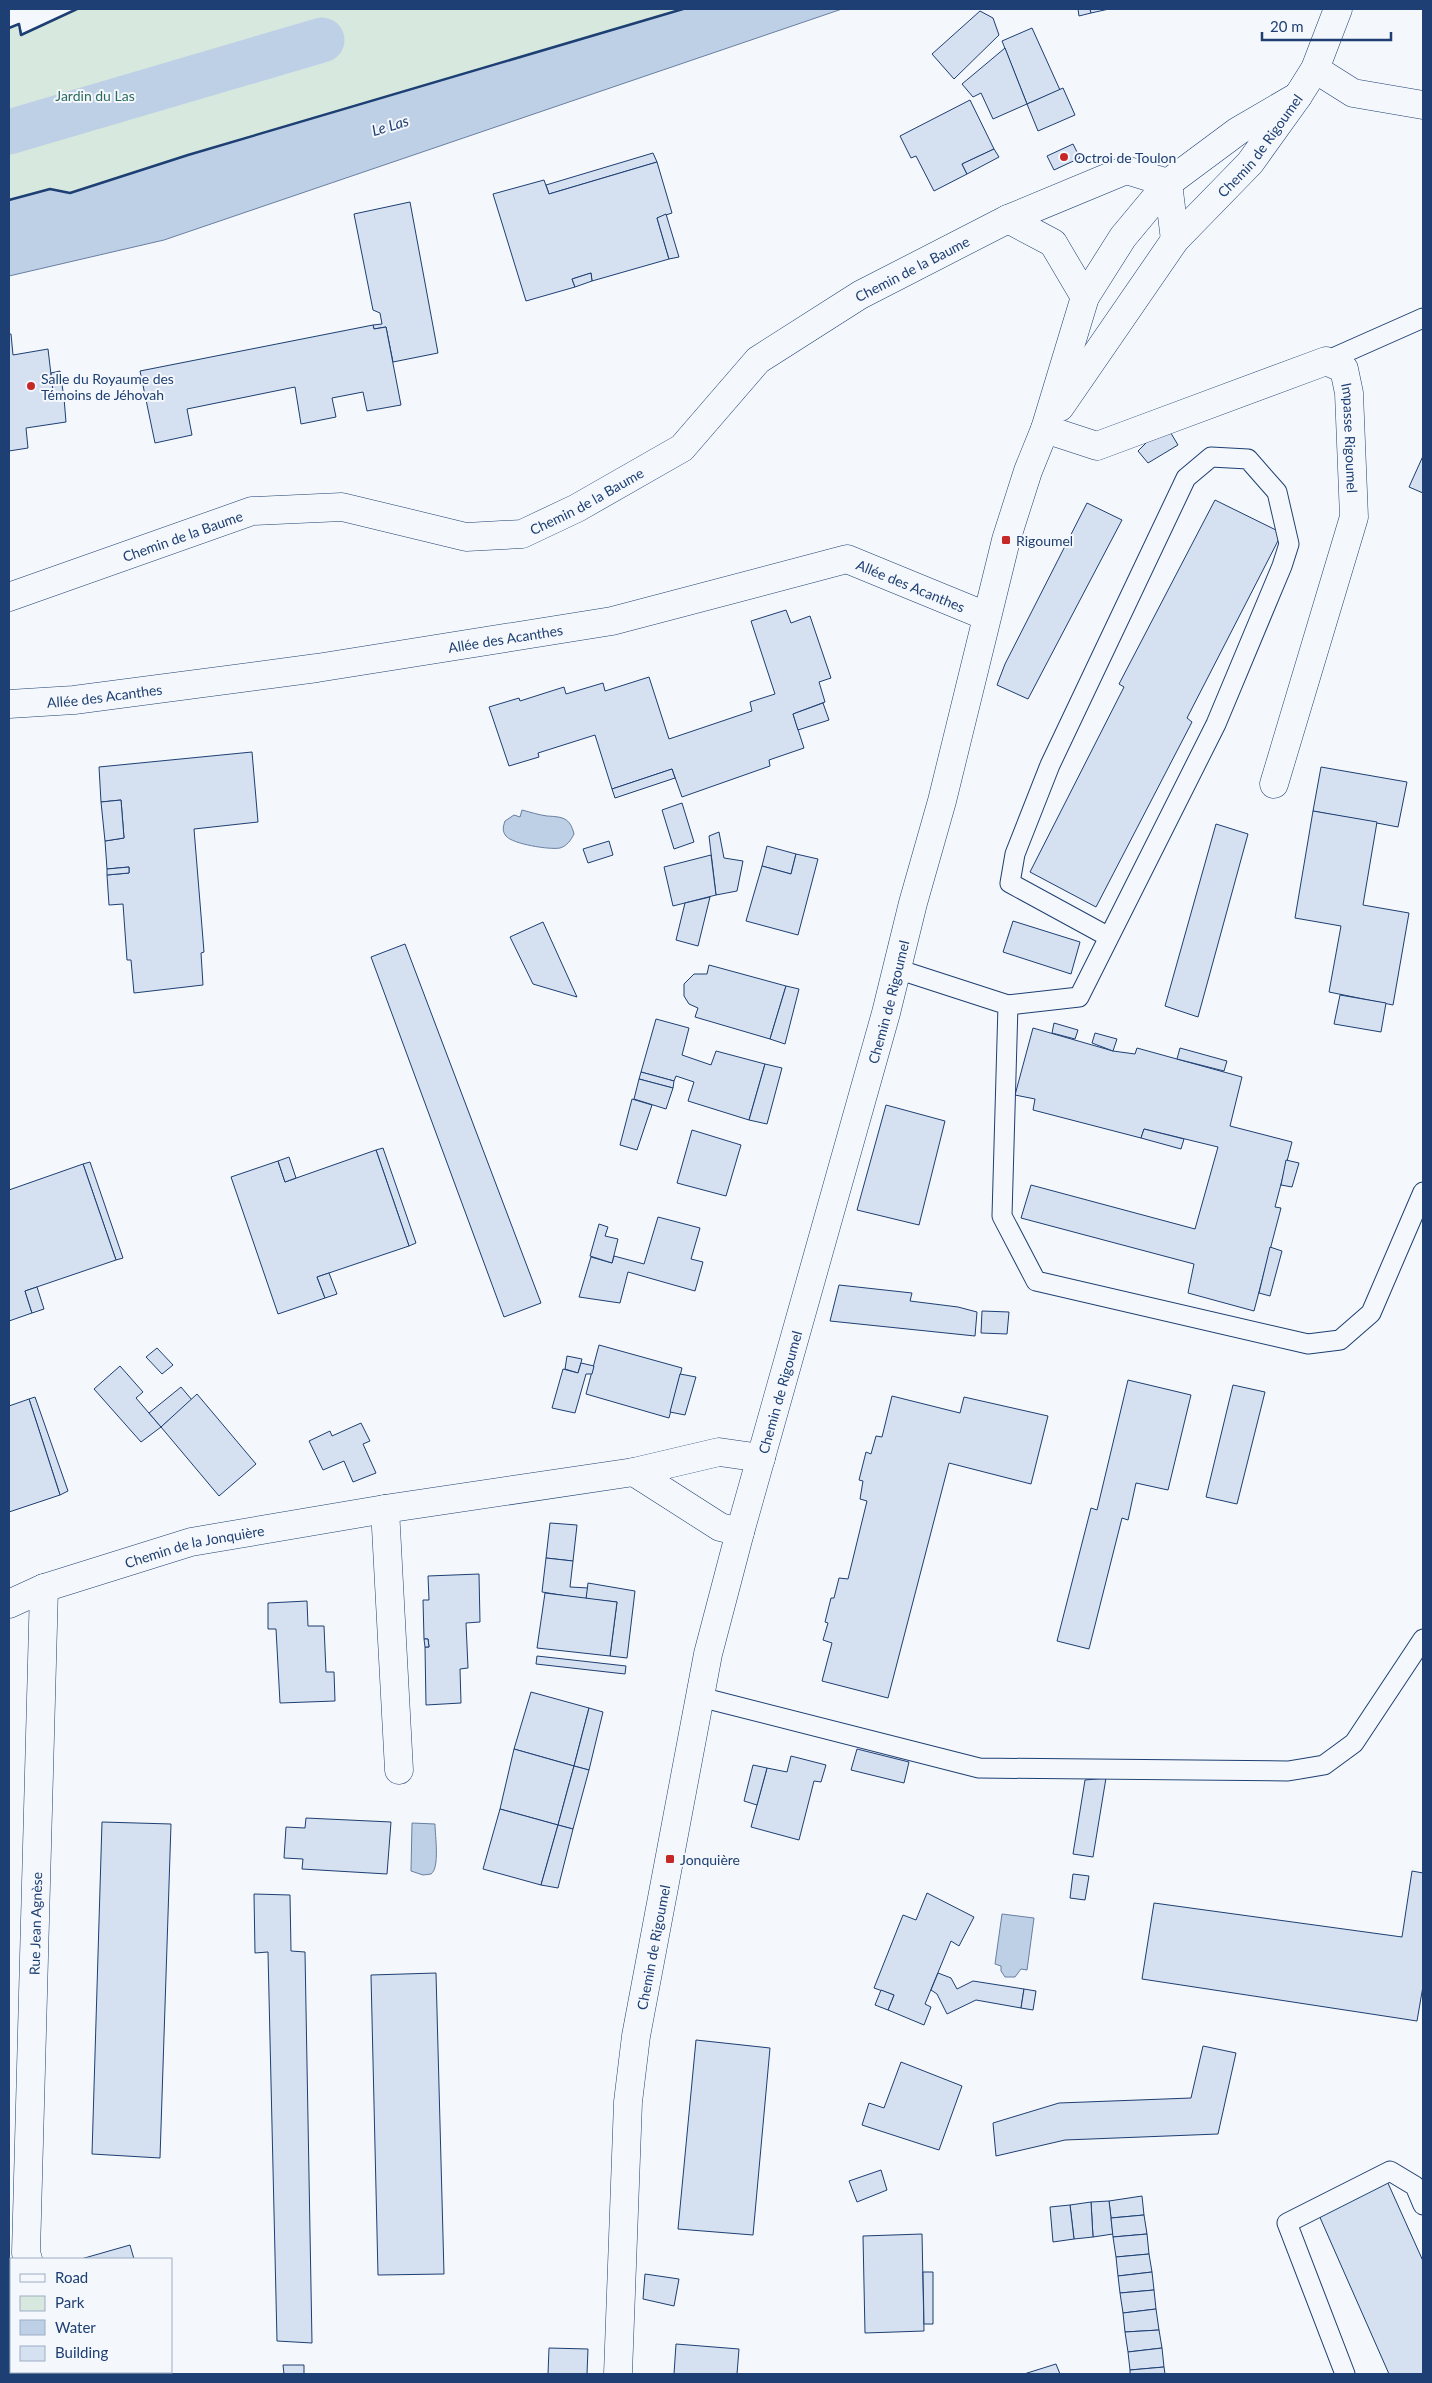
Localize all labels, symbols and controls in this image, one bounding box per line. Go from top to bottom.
scale bar [1262,10,1391,42]
text: 20 m [1270,17,1304,35]
park label: Jardin du Las [55,87,135,104]
street label: Chemin de Rigoumel [1213,90,1305,200]
water label: Le Las [369,111,411,139]
place label: Octroi de Toulon [1074,149,1176,166]
marker: Octroi de Toulon [1058,151,1070,163]
street label: Chemin de la Baume [852,232,972,305]
place label: Salle du Royaume des Témoins de Jéhovah [41,370,174,403]
marker: Salle du Royaume des Témoins de Jéhovah [25,380,37,392]
street label: Impasse Rigoumel [1339,381,1362,493]
street label: Chemin de la Baume [527,464,646,538]
street label: Chemin de la Baume [120,507,245,565]
place label: Rigoumel [1016,532,1073,549]
marker: Rigoumel [1000,534,1012,546]
street label: Allée des Acanthes [854,555,968,615]
street label: Allée des Acanthes [447,620,564,655]
street label: Allée des Acanthes [46,680,163,710]
street label: Chemin de Rigoumel [864,938,912,1065]
street label: Chemin de Rigoumel [754,1329,805,1455]
street label: Chemin de la Jonquière [122,1521,266,1571]
place label: Jonquière [680,1851,740,1868]
marker: Jonquière [664,1853,676,1865]
street label: Rue Jean Agnèse [25,1872,45,1975]
street label: Chemin de Rigoumel [633,1883,673,2011]
legend [10,2258,172,2373]
text: Road [55,2268,88,2286]
text: Park [55,2293,85,2311]
text: Water [55,2318,96,2336]
text: Building [55,2343,108,2361]

